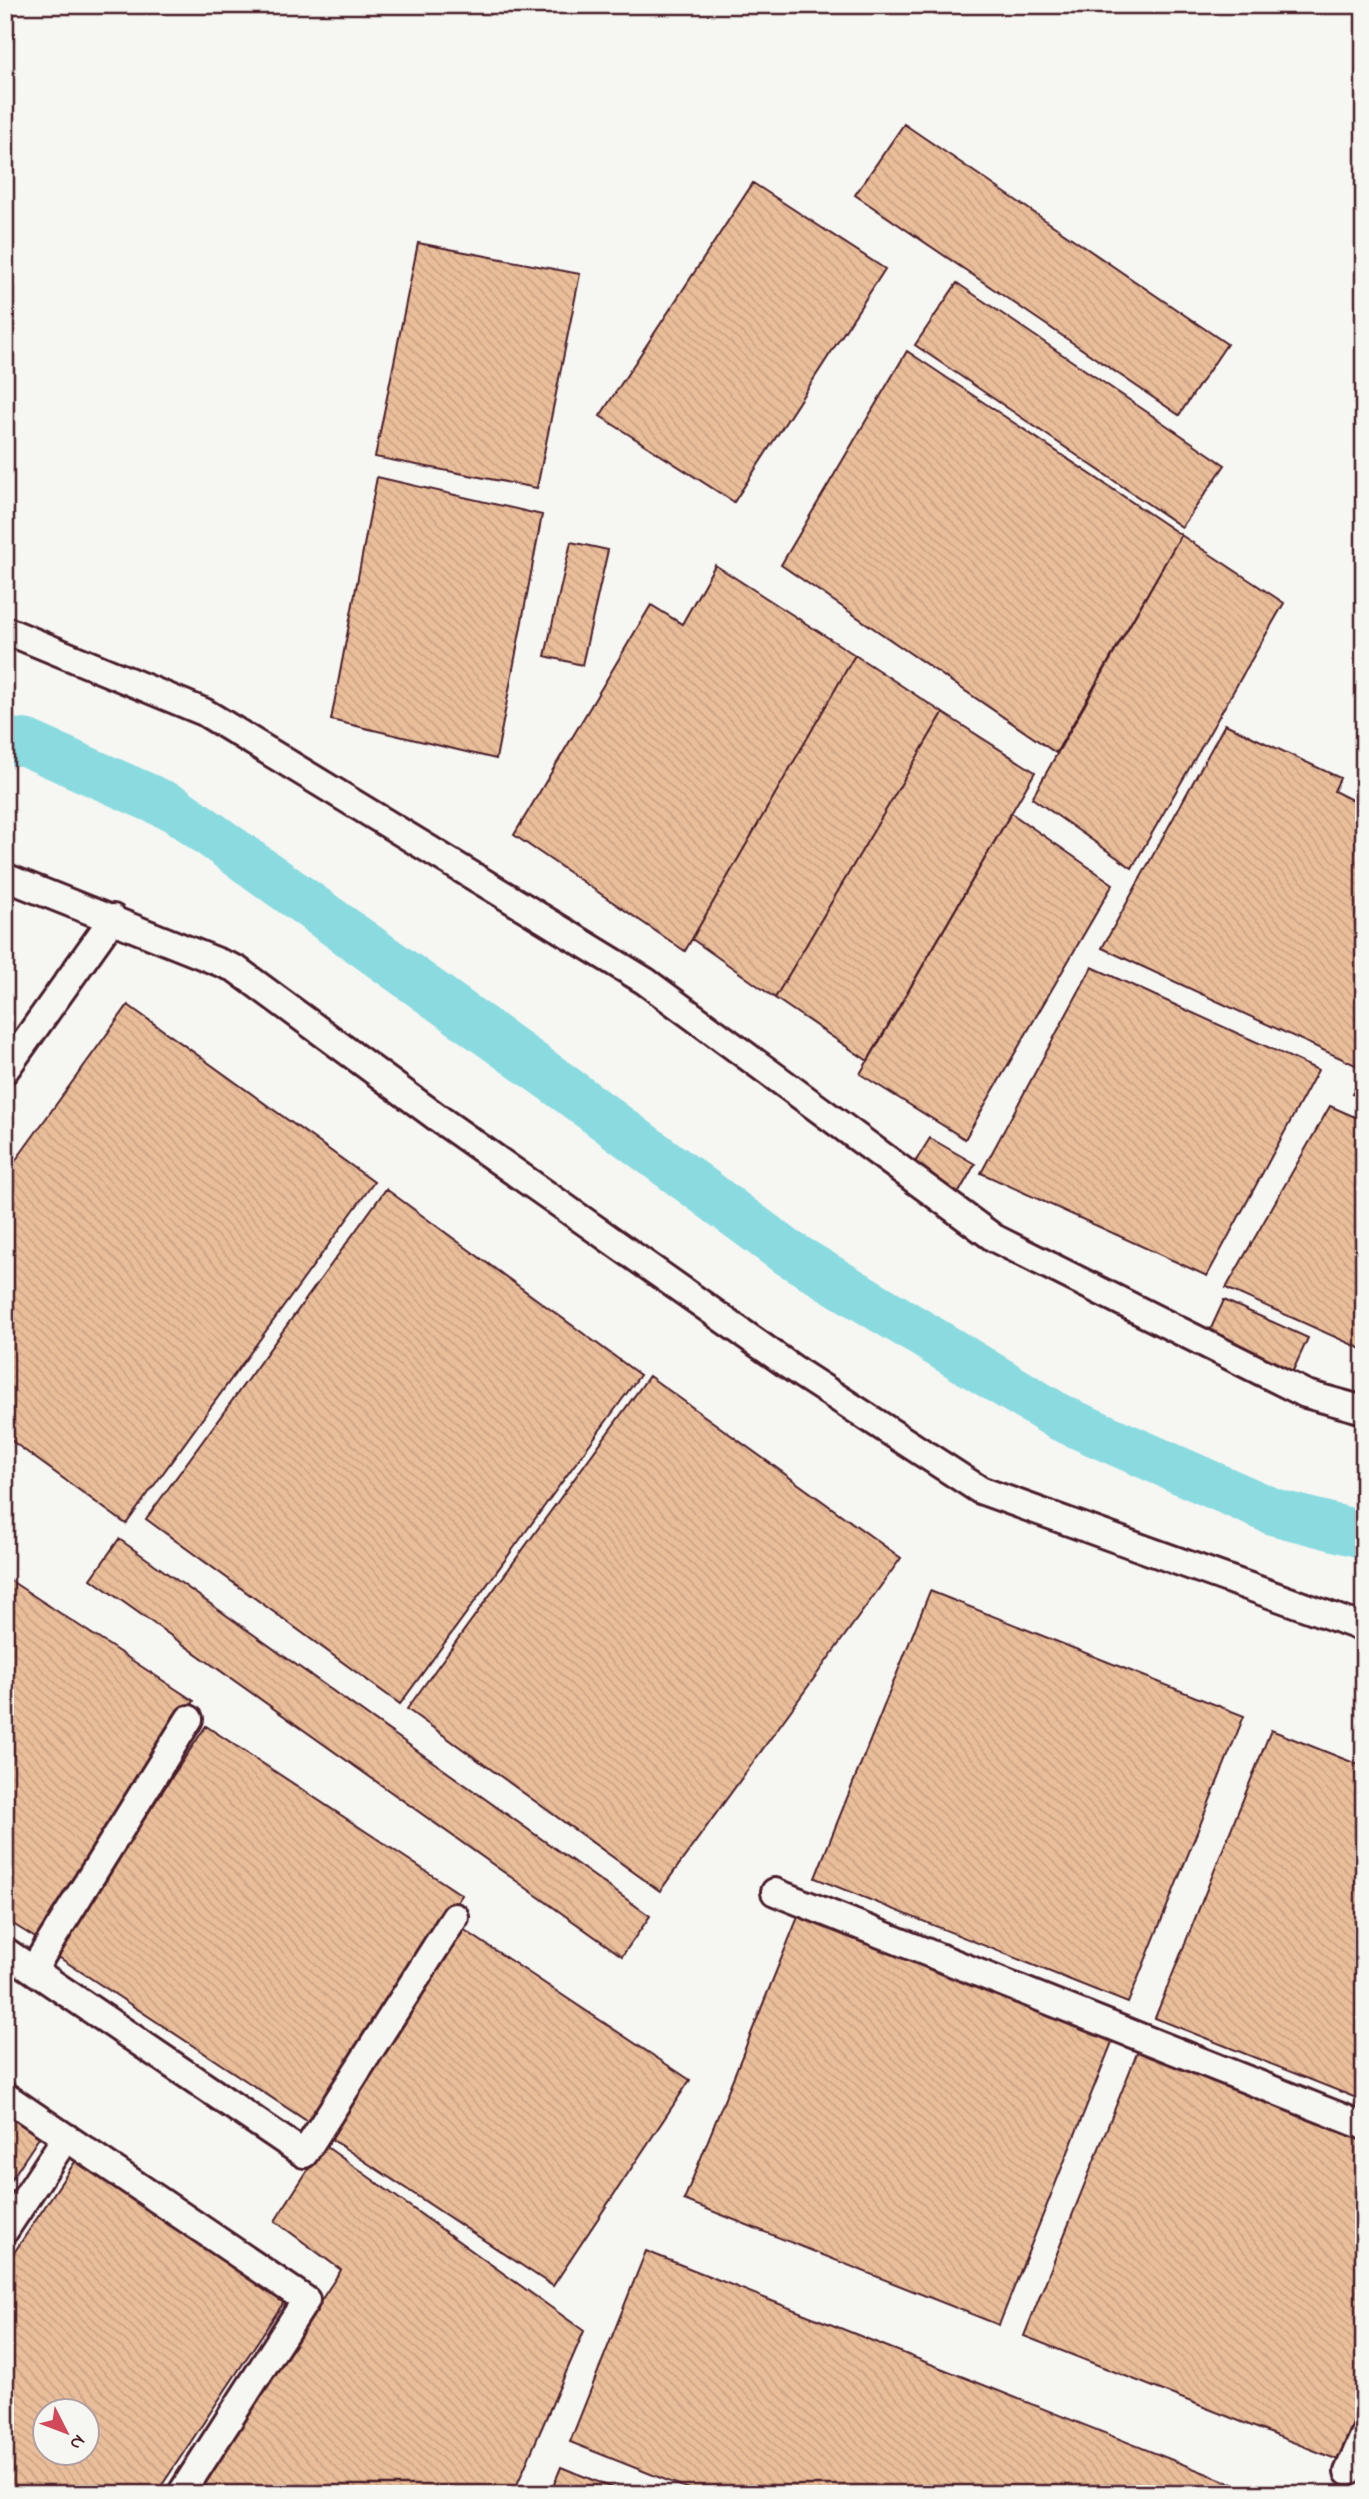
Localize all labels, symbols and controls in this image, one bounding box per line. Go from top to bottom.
north arrow [32,2398,102,2468]
text: N [62,2428,91,2456]

